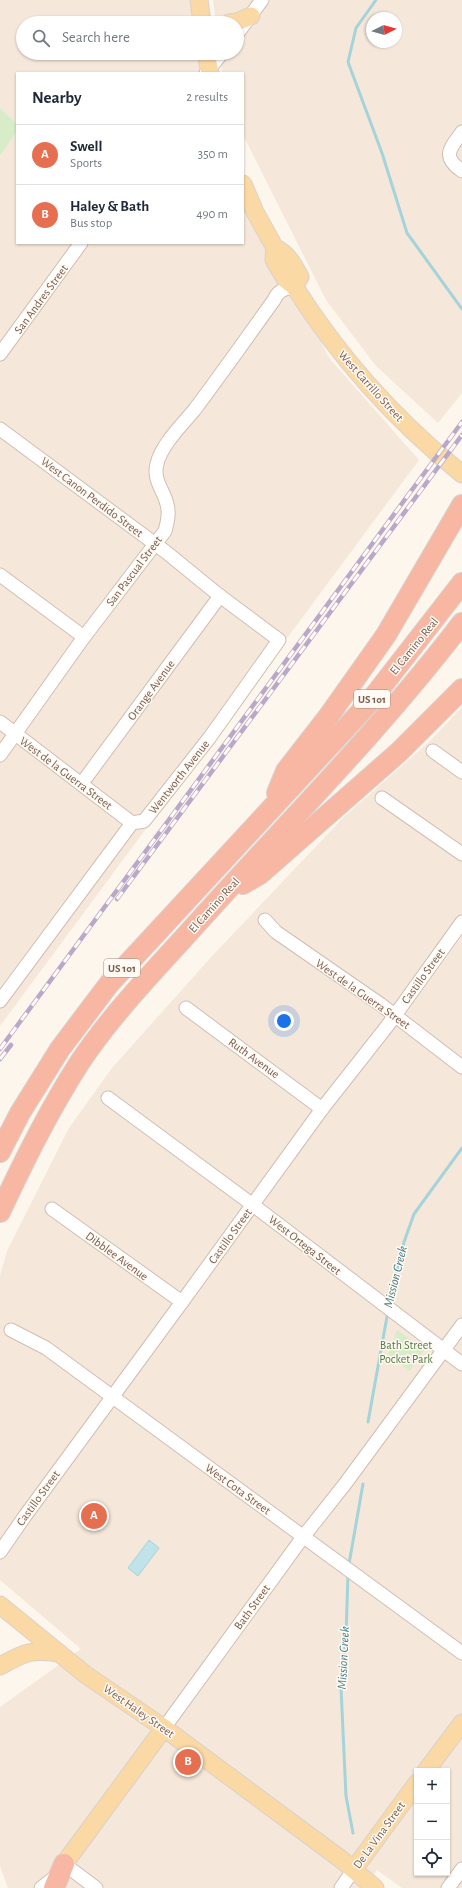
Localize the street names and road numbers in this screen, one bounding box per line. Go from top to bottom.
street label: San Andres Street [12,262,70,336]
street label: West Carrillo Street [336,348,406,424]
street label: West Canon Perdido Street [39,455,145,539]
street label: San Pascual Street [104,534,164,608]
street label: El Camino Real [388,615,440,677]
street label: Orange Avenue [125,658,177,722]
road number: US 101 [354,690,390,708]
street label: West de la Guerra Street [18,734,115,812]
street label: Wentworth Avenue [146,738,212,816]
street label: El Camino Real [186,875,242,935]
street label: Castillo Street [399,946,447,1006]
street label: West de la Guerra Street [314,957,413,1031]
road number: US 101 [104,959,140,977]
street label: Ruth Avenue [226,1036,282,1080]
street label: Castillo Street [206,1206,254,1266]
street label: West Ortega Street [267,1213,343,1277]
street label: Dibblee Avenue [84,1229,150,1283]
street label: West Cota Street [203,1461,273,1517]
street label: Castillo Street [14,1468,62,1528]
street label: Bath Street [232,1582,272,1632]
street label: West Haley Street [101,1682,177,1741]
street label: De La Vina Street [351,1799,407,1871]

